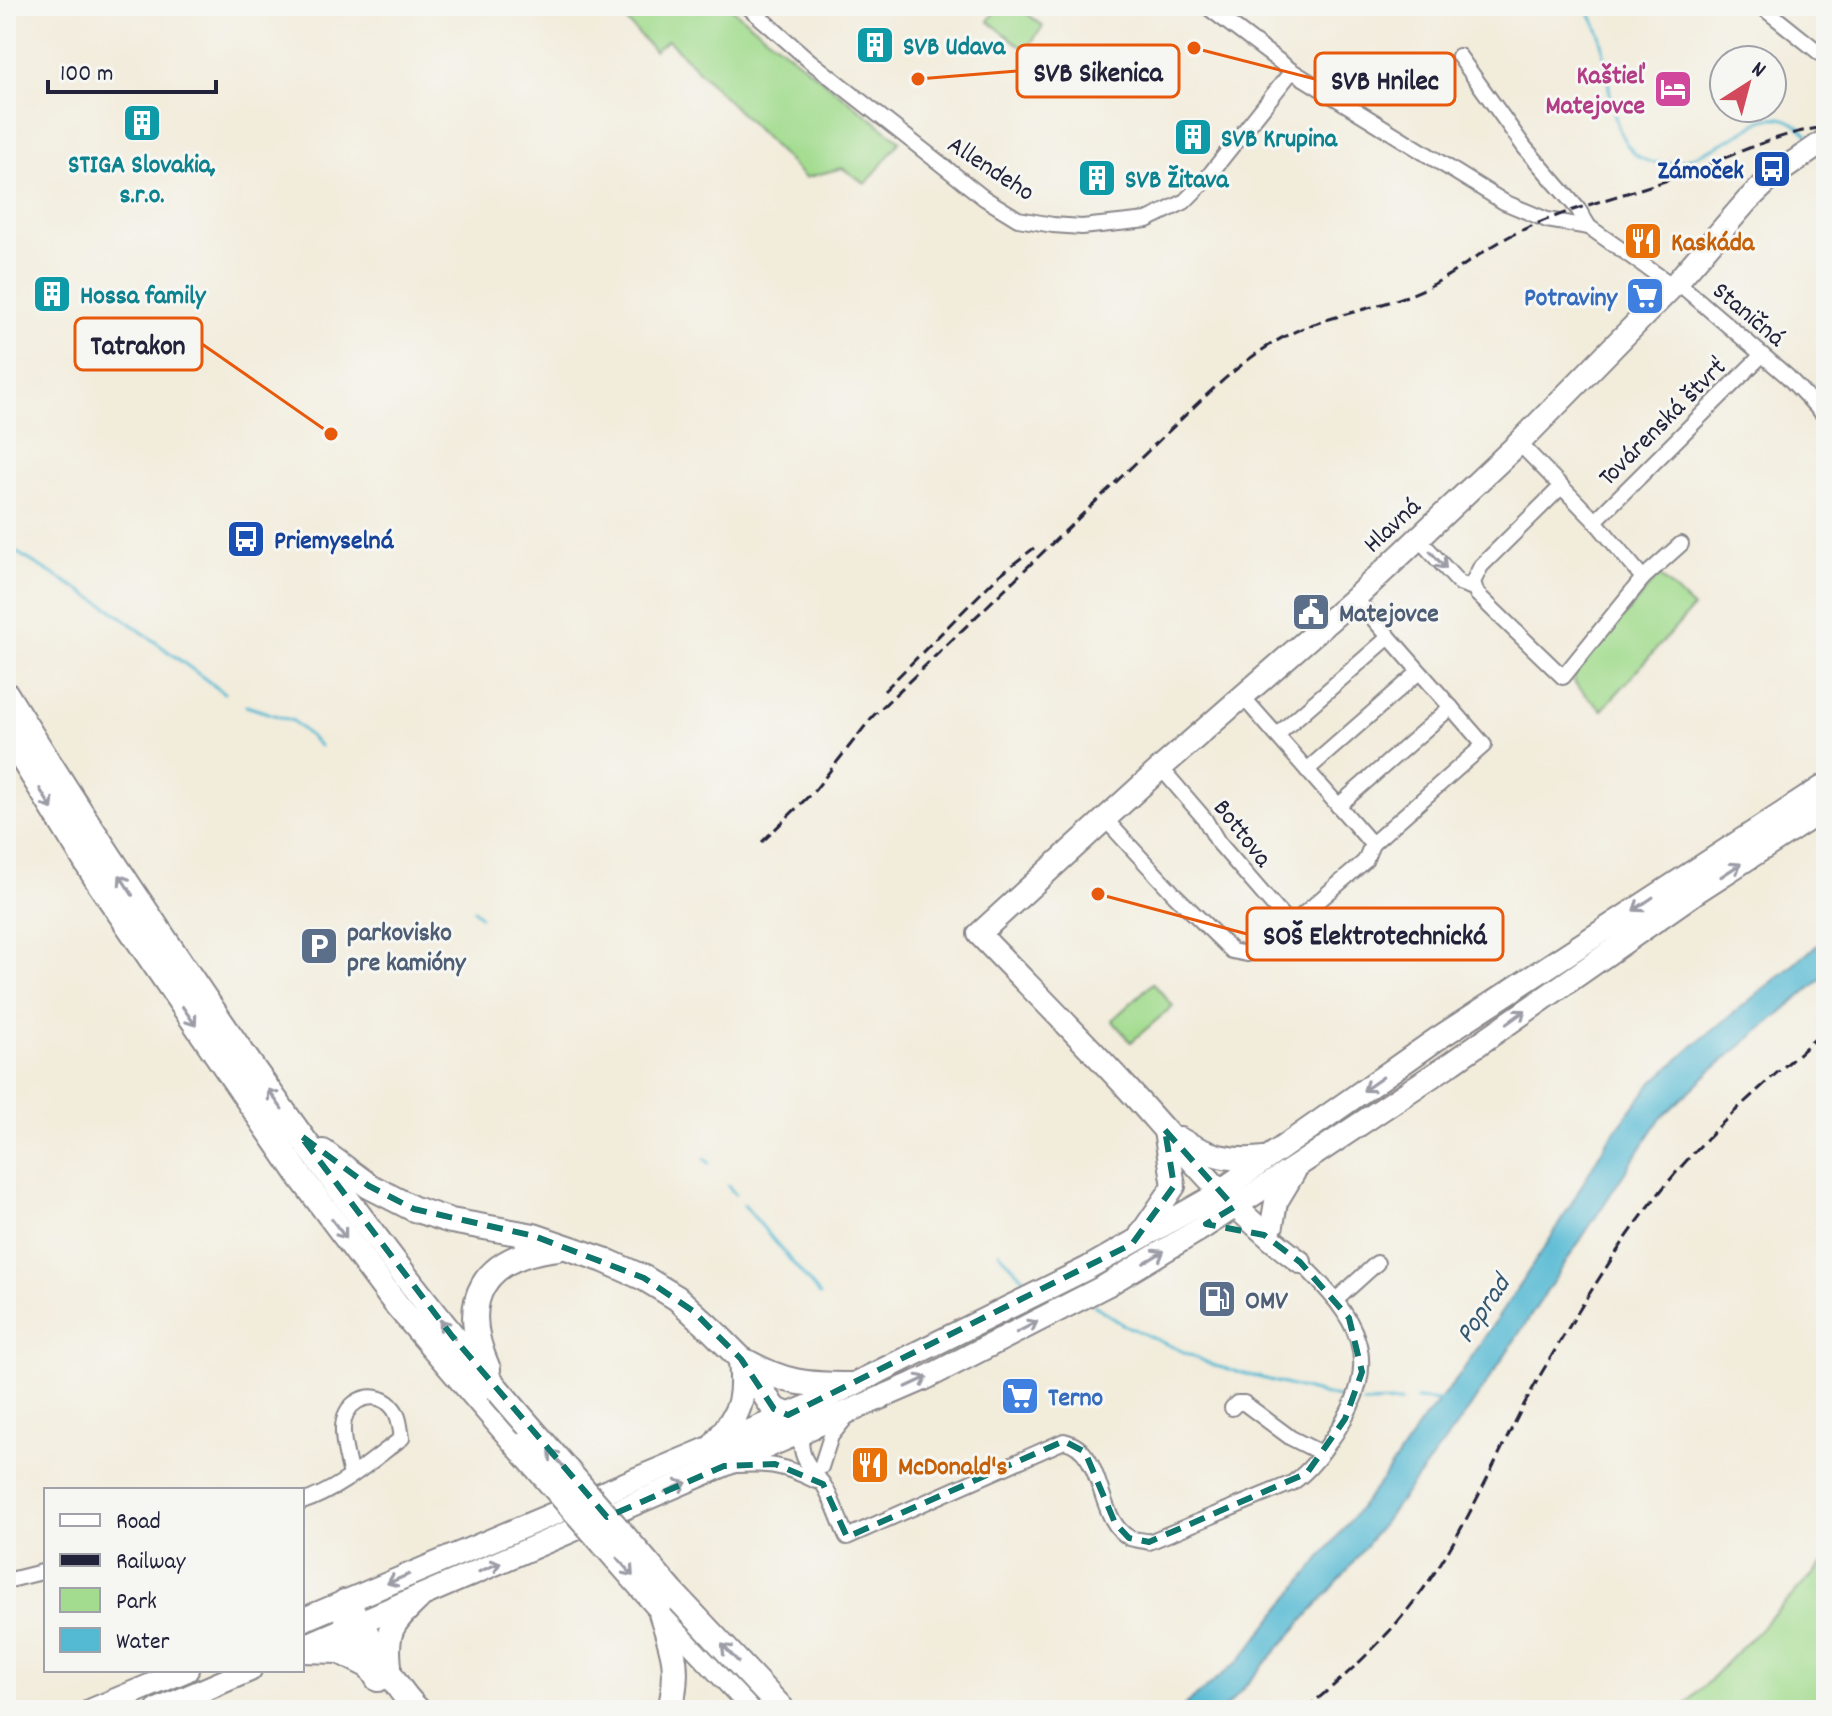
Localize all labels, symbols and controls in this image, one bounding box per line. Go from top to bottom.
building icon: SVB Udava [854,24,896,66]
place label: SVB Udava [903,30,1006,67]
scale bar [48,44,216,94]
north arrow [1708,44,1788,124]
callout: SVB Sikenica [1017,45,1179,97]
callout: SVB Hnilec [1315,53,1455,105]
text: N [1744,55,1771,86]
text: SVB Sikenica [1033,56,1163,96]
text: 100 m [60,58,113,92]
place label: Kaštieľ Matejovce [1545,59,1646,126]
text: SVB Hnilec [1331,64,1439,104]
hotel icon: Kaštieľ Matejovce [1652,68,1694,110]
building icon: STIGA Slovakia, s.r.o. [121,102,163,144]
building icon: SVB Krupina [1172,116,1214,158]
place label: SVB Krupina [1221,122,1338,159]
street label: Allendeho [939,128,1041,212]
place label: STIGA Slovakia, s.r.o. [68,148,216,215]
bus stop icon: Zámoček [1751,148,1793,190]
place label: Zámoček [1658,154,1744,191]
building icon: SVB Žitava [1076,157,1118,199]
place label: SVB Žitava [1125,163,1229,200]
restaurant icon: Kaskáda [1622,220,1664,262]
place label: Kaskáda [1671,226,1755,263]
building icon: Hossa family [31,273,73,315]
street label: Staničná [1703,274,1792,357]
supermarket icon: Potraviny [1624,275,1666,317]
place label: Hossa family [80,279,207,316]
place label: Potraviny [1524,281,1618,318]
callout: Tatrakon [75,318,202,370]
text: Tatrakon [90,329,186,369]
street label: Továrenská štvrť [1591,351,1736,496]
street label: Hlavná [1356,490,1431,563]
bus stop icon: Priemyselná [225,518,267,560]
place label: Priemyselná [274,524,395,561]
one-way arrow [1429,550,1448,570]
public building icon: Matejovce [1290,591,1332,633]
place label: Matejovce [1339,597,1439,634]
one-way arrow [38,787,54,810]
street label: Bottova [1203,792,1280,877]
one-way arrow [1719,862,1741,878]
one-way arrow [118,874,134,897]
one-way arrow [1633,896,1655,912]
callout: SOŠ Elektrotechnická [1247,908,1503,960]
place label: parkovisko pre kamióny [347,916,467,983]
text: SOŠ Elektrotechnická [1263,919,1488,959]
parking icon: parkovisko pre kamióny [298,925,340,967]
one-way arrow [181,1005,198,1027]
one-way arrow [1505,1009,1527,1025]
one-way arrow [1363,1076,1385,1092]
one-way arrow [267,1088,283,1110]
one-way arrow [331,1217,348,1239]
one-way arrow [1142,1249,1165,1265]
water label: Poprad [1448,1265,1525,1353]
fuel station icon: OMV [1196,1278,1238,1320]
place label: OMV [1245,1284,1288,1321]
one-way arrow [1015,1318,1039,1334]
one-way arrow [438,1319,455,1340]
one-way arrow [905,1373,929,1388]
supermarket icon: Terno [999,1375,1041,1417]
place label: Terno [1048,1381,1103,1418]
restaurant icon: McDonald's [849,1444,891,1486]
one-way arrow [548,1450,566,1470]
place label: McDonald's [898,1450,1007,1487]
one-way arrow [663,1479,688,1494]
legend [44,1488,304,1672]
text: Road [116,1506,161,1540]
text: Railway [116,1546,187,1580]
one-way arrow [616,1557,634,1577]
one-way arrow [477,1559,501,1574]
one-way arrow [387,1573,411,1588]
text: Park [116,1586,157,1620]
text: Water [116,1626,169,1660]
one-way arrow [721,1644,739,1664]

